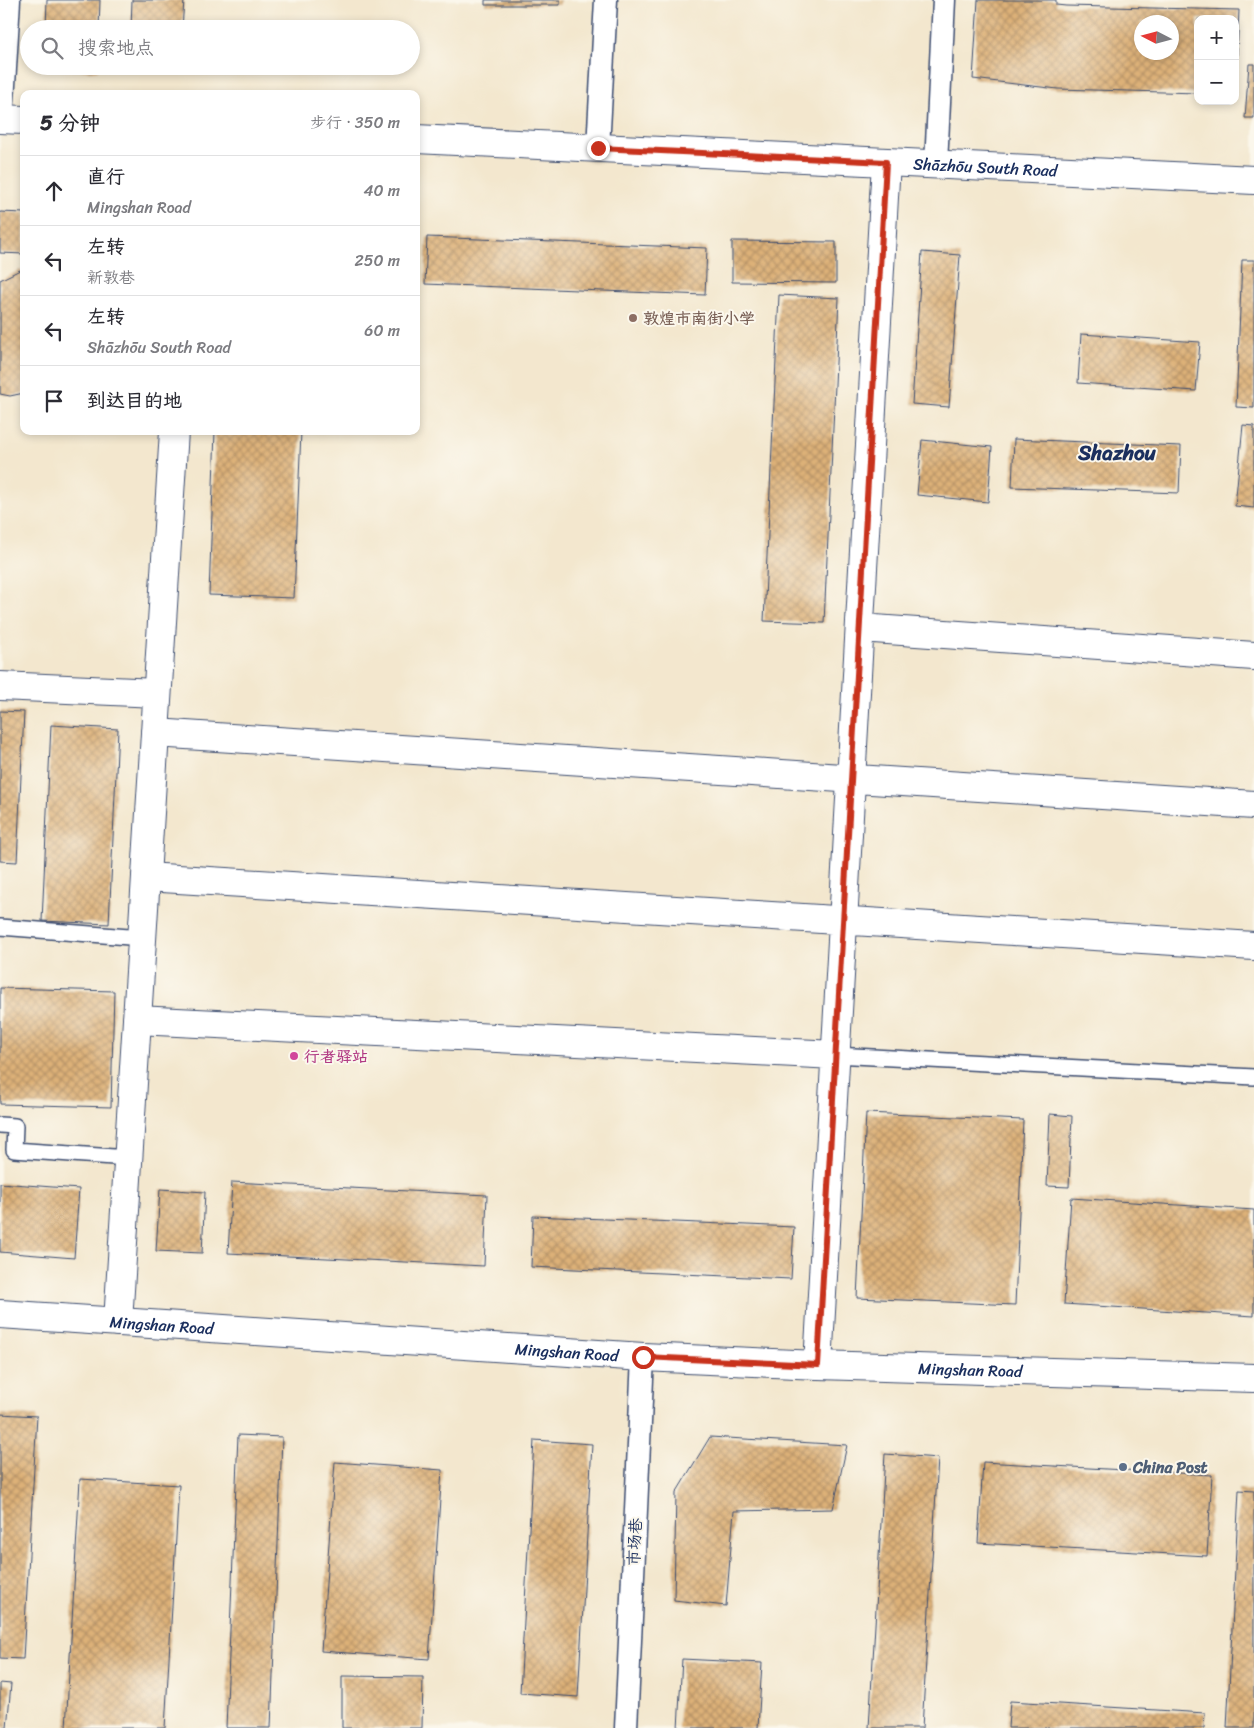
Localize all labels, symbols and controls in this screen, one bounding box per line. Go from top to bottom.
north arrow [1134,15,1179,60]
map controls [1194,15,1239,105]
button: + [1194,15,1239,60]
search box [20,20,420,75]
text: 搜索地点 [78,31,154,64]
icon: search [38,34,66,62]
button: − [1194,60,1239,105]
text: 5 分钟 [40,104,100,142]
text: 步行 · 350 m [310,108,400,137]
route end [587,137,610,160]
street label: Shāzhōu South Road [913,149,1060,185]
text: 直行 [87,160,125,193]
text: 40 m [363,176,400,205]
icon: ahead [40,177,68,205]
text: Mingshan Road [87,193,191,222]
text: 左转 [87,230,125,263]
text: 250 m [354,246,400,275]
icon: left [40,247,68,275]
text: 新敦巷 [87,263,135,292]
text: 左转 [87,300,125,333]
place label: 敦煌市南街小学 [643,304,755,333]
marker: 敦煌市南街小学 [627,312,639,324]
text: 60 m [364,316,400,345]
icon: left [40,317,68,345]
text: Shāzhōu South Road [87,333,231,362]
text: 到达目的地 [87,384,182,417]
icon: arrive [40,387,68,415]
district label: Shazhou [1077,434,1157,472]
place label: 行者驿站 [304,1042,368,1071]
marker: 行者驿站 [288,1050,300,1062]
street label: Mingshan Road [109,1307,216,1343]
street label: Mingshan Road [514,1334,621,1370]
route start [632,1346,655,1369]
street label: Mingshan Road [918,1354,1024,1386]
place label: China Post [1132,1453,1207,1482]
marker: China Post [1117,1461,1129,1473]
street label: 市场巷 [619,1517,650,1567]

